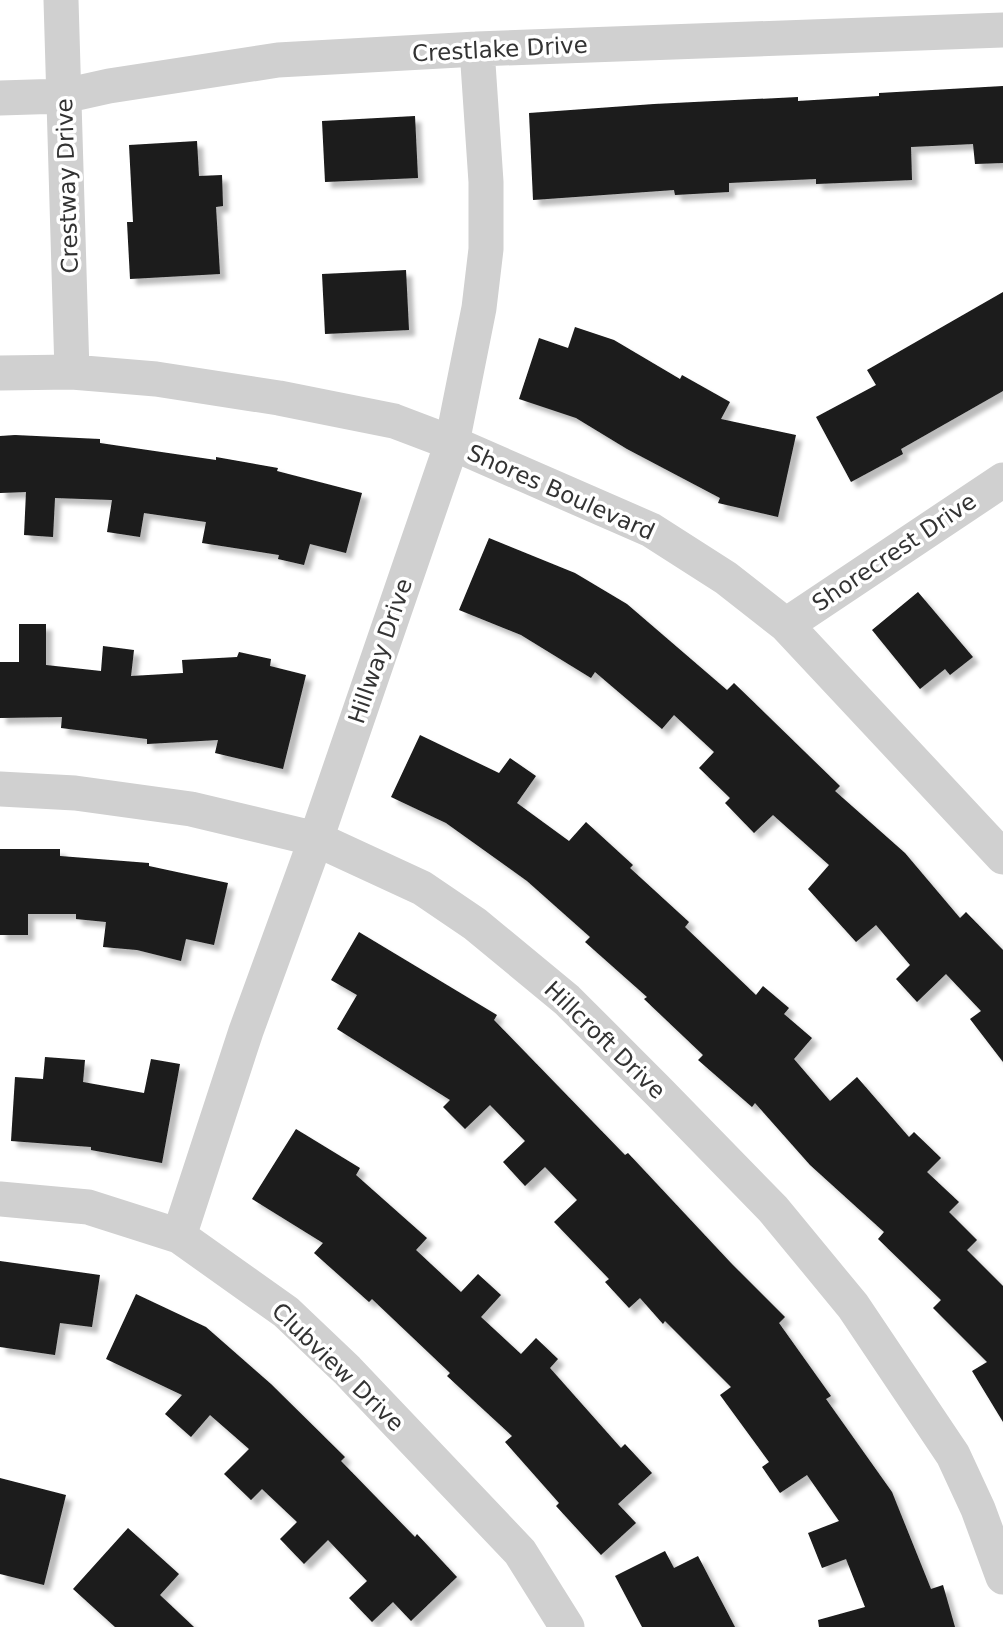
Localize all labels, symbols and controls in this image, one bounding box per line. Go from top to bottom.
street label: Crestlake Drive [411,31,589,67]
street label: Crestway Drive [51,98,83,274]
street label: Shores Boulevard [463,439,659,545]
street label: Shorecrest Drive [807,488,981,616]
street label: Hillway Drive [343,575,417,727]
street label: Hillcroft Drive [539,976,671,1104]
street label: Clubview Drive [267,1297,409,1437]

